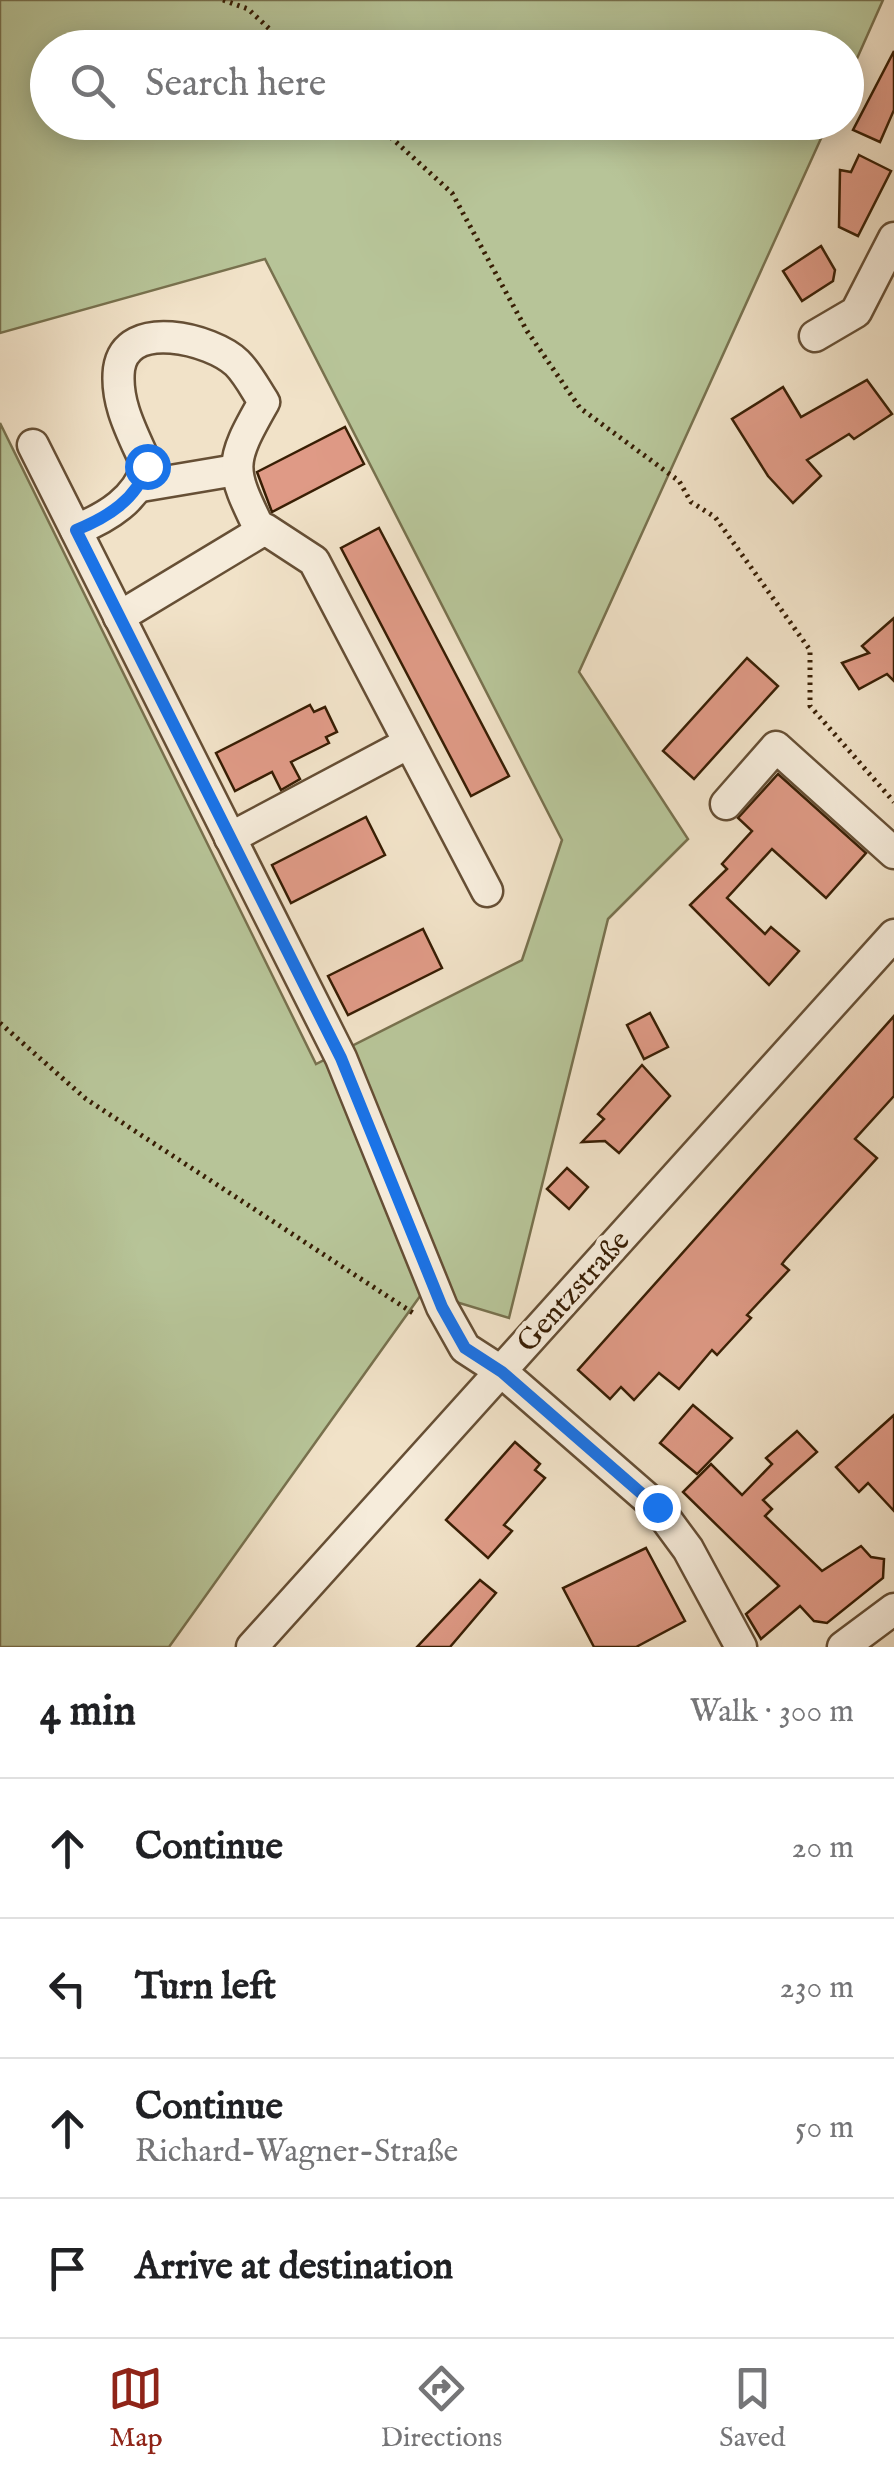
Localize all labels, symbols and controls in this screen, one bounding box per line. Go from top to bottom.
search box [30,30,864,140]
icon: search [65,58,120,113]
text: Search here [145,61,326,109]
route start [125,444,171,490]
street label: Gentzstraße [509,1223,639,1361]
route end [635,1485,681,1531]
text: 4 min [40,1686,136,1739]
text: Walk · 300 m [690,1692,854,1733]
icon: ahead [40,1821,95,1876]
text: Continue [135,1824,283,1872]
text: 20 m [792,1828,854,1869]
icon: left [40,1961,95,2016]
text: Turn left [135,1964,276,2012]
text: 230 m [780,1968,854,2009]
text: Continue [135,2084,283,2132]
icon: ahead [40,2101,95,2156]
text: 50 m [795,2108,854,2149]
text: Richard-Wagner-Straße [135,2132,458,2173]
icon: arrive [40,2241,95,2296]
text: Arrive at destination [135,2244,453,2292]
tab: Map [108,2361,163,2456]
tab: Directions [380,2361,502,2456]
tab: Saved [719,2361,786,2456]

